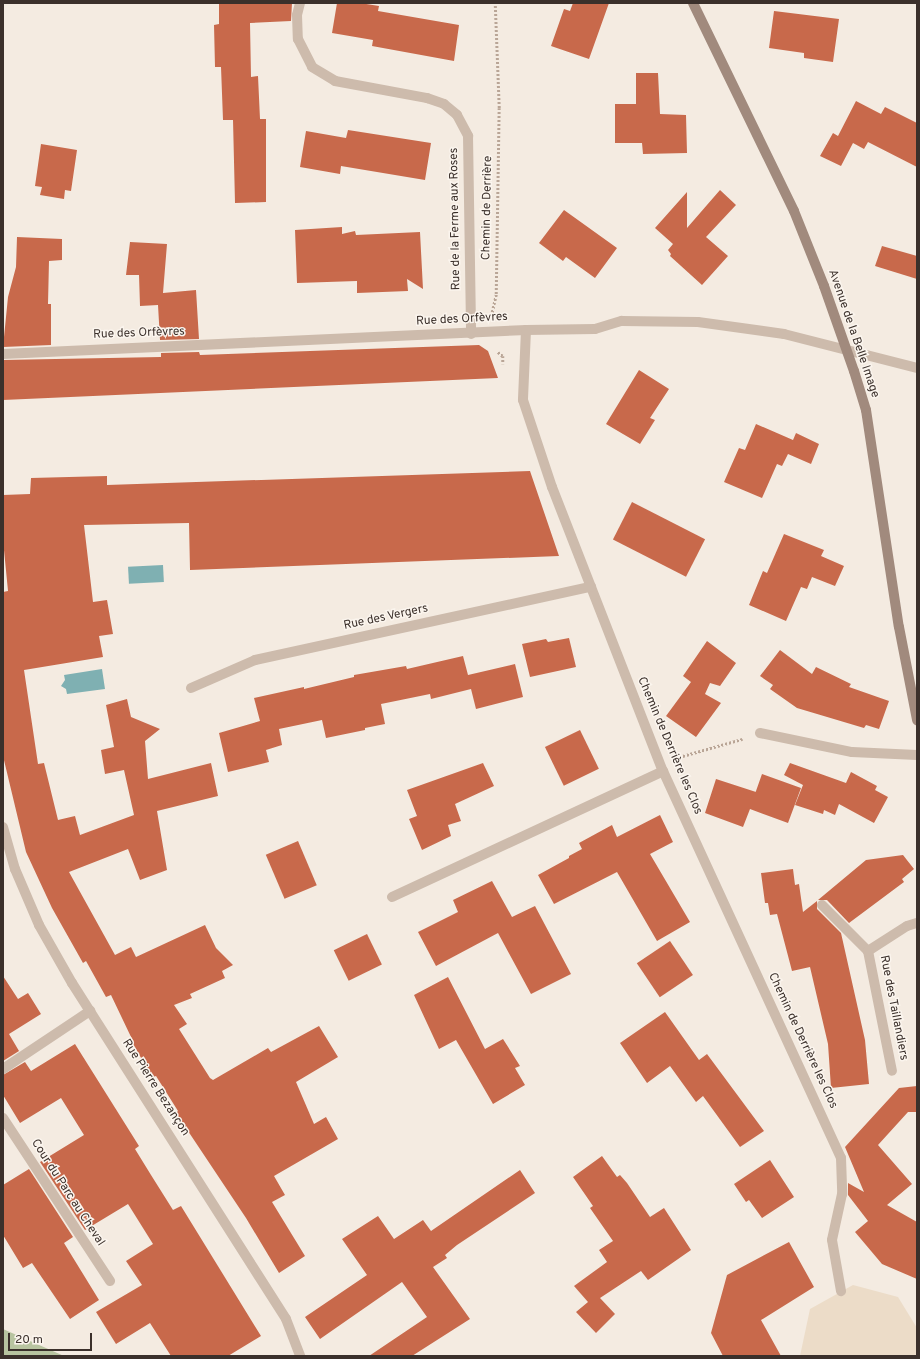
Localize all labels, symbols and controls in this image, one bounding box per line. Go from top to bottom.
street label: Rue de la Ferme aux Roses [448,148,464,290]
street label: Chemin de Derrière [480,156,496,260]
street label: Avenue de la Belle Image [824,268,882,400]
street label: Rue des Orfèvres [416,310,508,330]
street label: Rue des Orfèvres [93,325,185,343]
street label: Rue des Vergers [342,602,430,634]
street label: Chemin de Derrière les Clos [633,675,705,817]
street label: Rue des Taillandiers [876,954,910,1062]
street label: Chemin de Derrière les Clos [764,971,840,1111]
street label: Rue Pierre Bezançon [118,1037,192,1139]
street label: Cour du Parc au Cheval [27,1137,107,1249]
scale bar [10,1325,94,1351]
text: 20 m [15,1332,43,1348]

